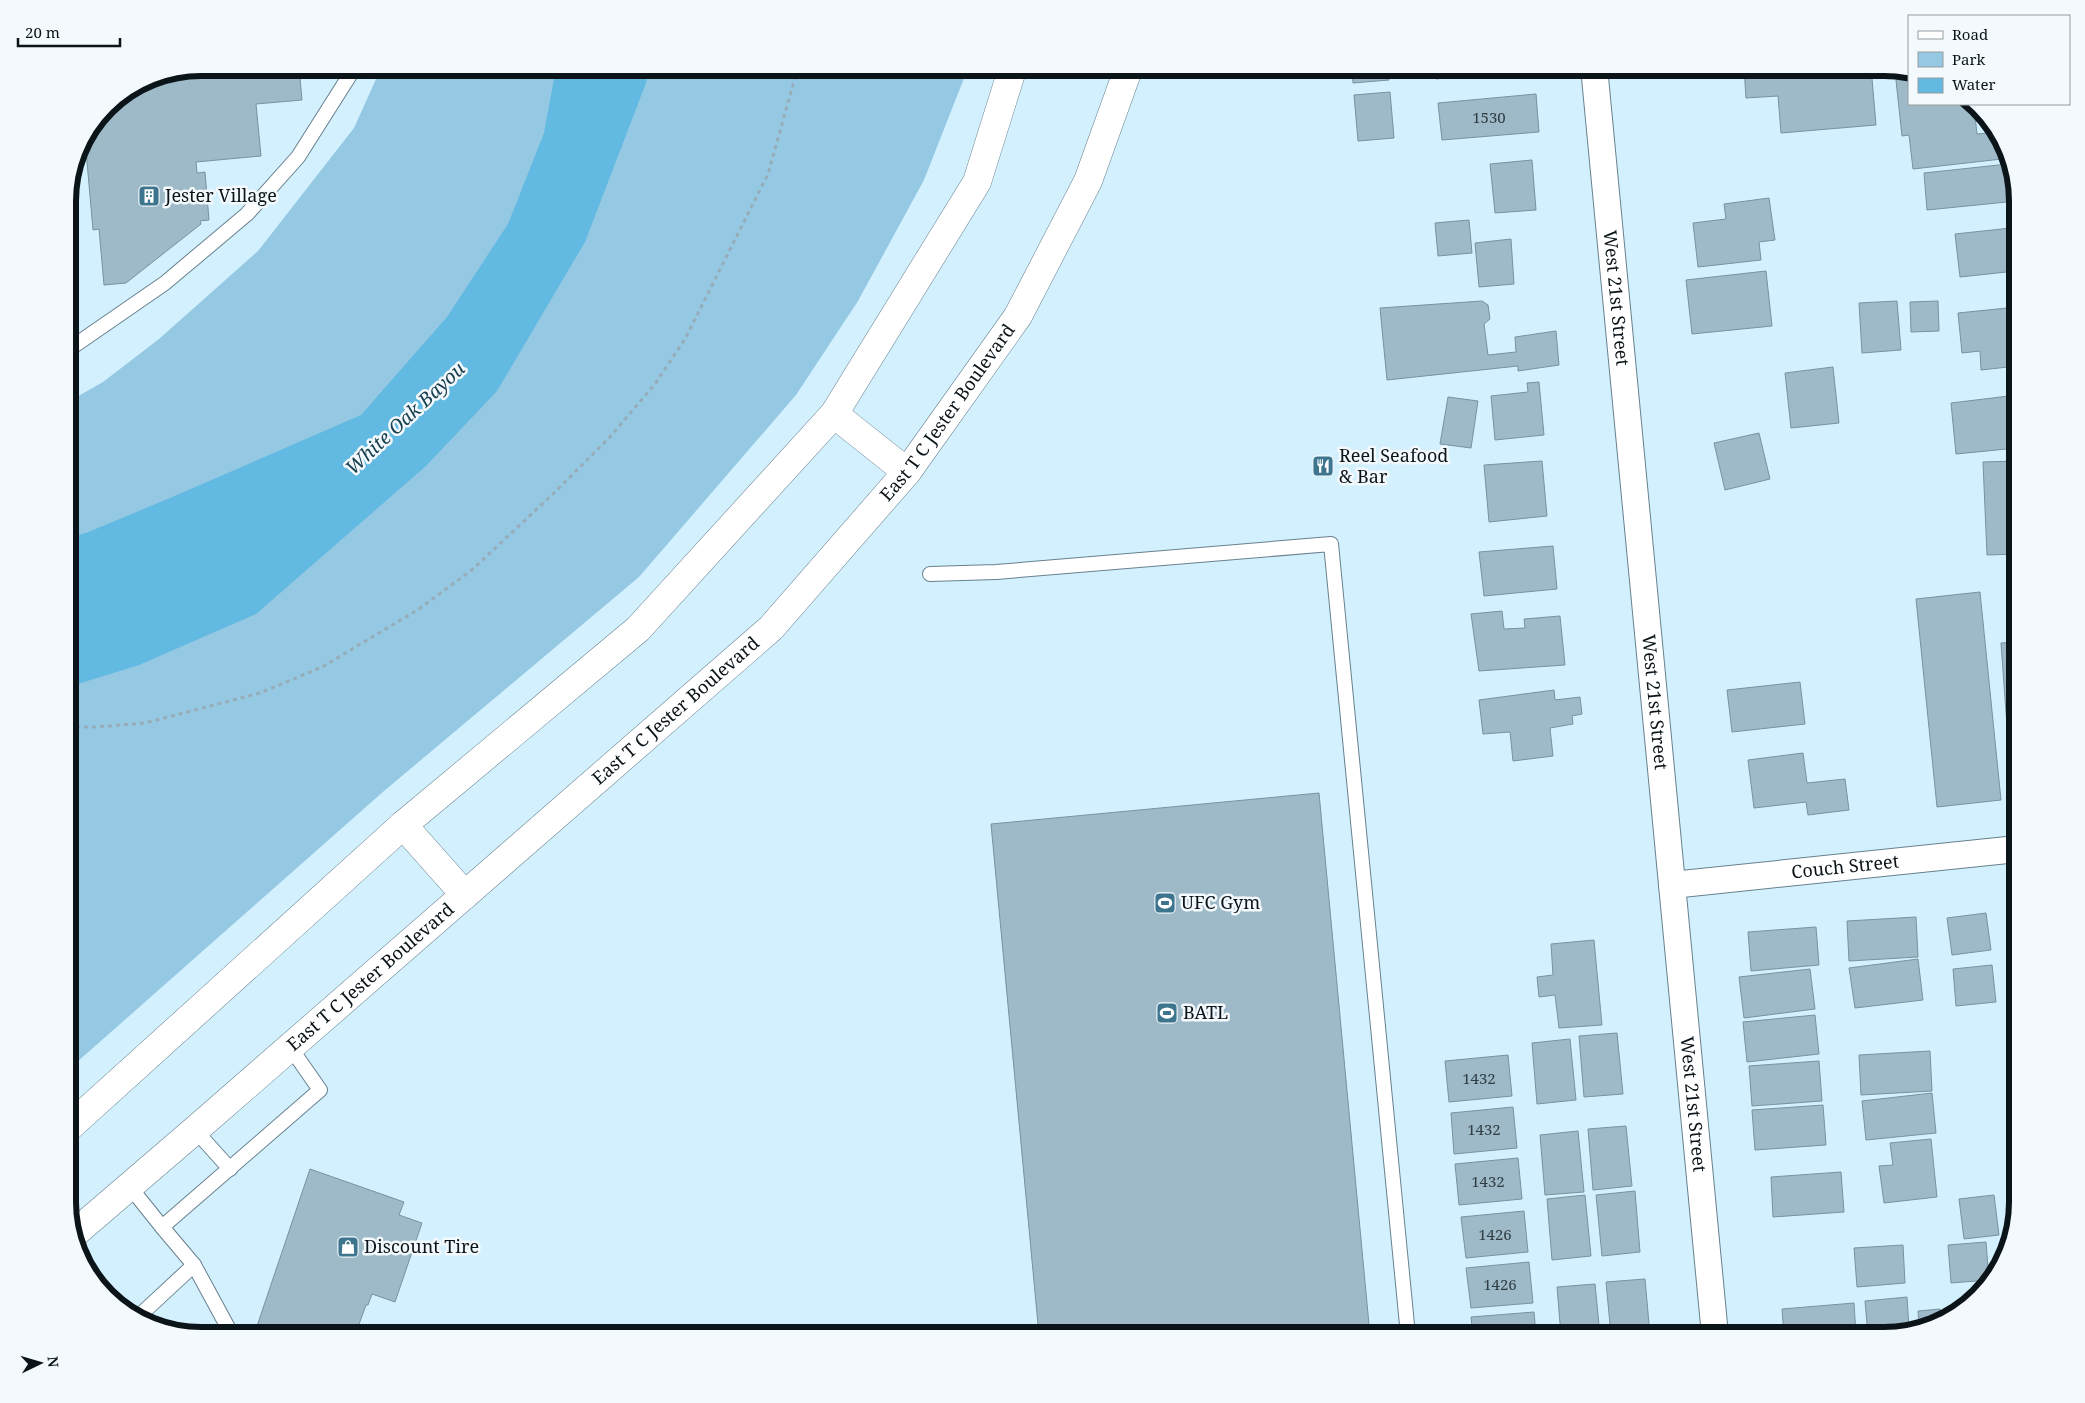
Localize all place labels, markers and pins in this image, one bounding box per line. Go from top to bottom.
place label: Jester Village [164,183,277,207]
building icon: Jester Village [137,184,161,208]
place label: Reel Seafood & Bar [1339,443,1448,488]
restaurant icon: Reel Seafood & Bar [1311,454,1335,478]
place label: UFC Gym [1181,890,1260,914]
sports icon: UFC Gym [1153,891,1177,915]
place label: BATL [1183,1000,1228,1024]
sports icon: BATL [1155,1001,1179,1025]
place label: Discount Tire [364,1234,479,1258]
shop icon: Discount Tire [336,1235,360,1259]

